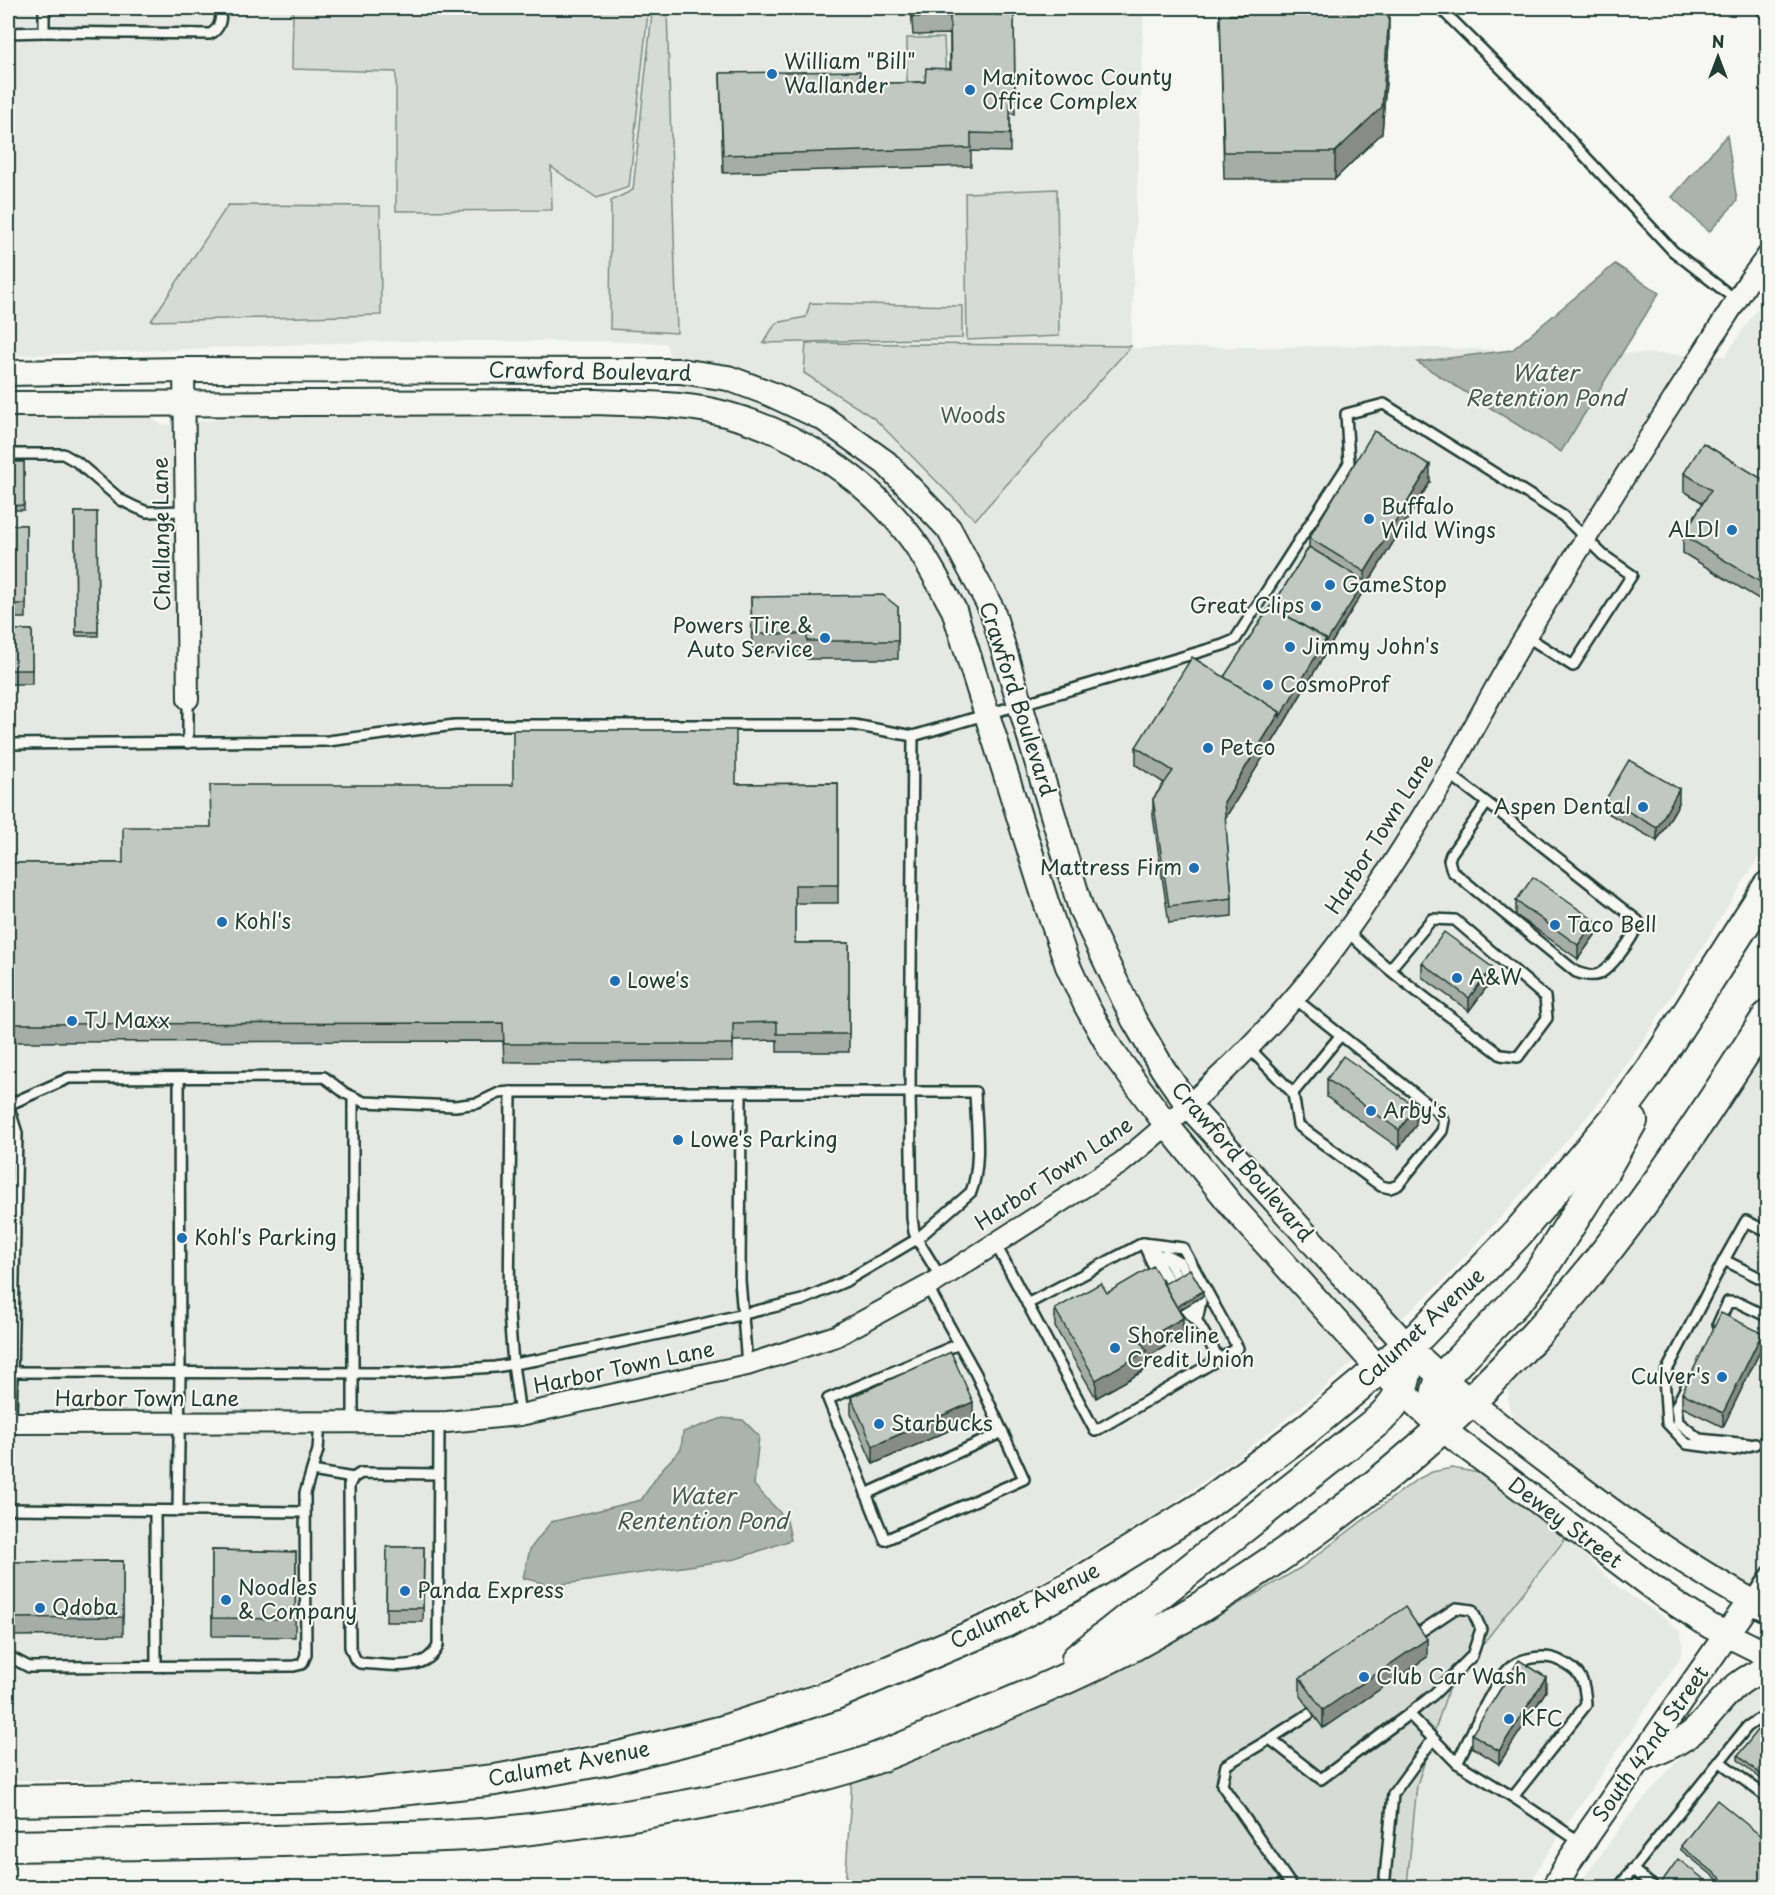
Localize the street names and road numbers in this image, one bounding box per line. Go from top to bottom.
street label: Crawford Boulevard [488,352,692,388]
street label: Challange Lane [143,457,177,611]
street label: Crawford Boulevard [972,597,1066,800]
street label: Harbor Town Lane [1316,746,1441,920]
street label: Crawford Boulevard [1165,1074,1322,1248]
street label: Harbor Town Lane [967,1107,1138,1237]
street label: Calumet Avenue [1349,1259,1491,1394]
street label: Harbor Town Lane [530,1331,717,1401]
street label: Harbor Town Lane [55,1381,239,1413]
street label: Dewey Street [1502,1468,1630,1575]
street label: Calumet Avenue [944,1553,1104,1656]
street label: South 42nd Street [1583,1658,1715,1828]
street label: Calumet Avenue [485,1731,652,1793]

